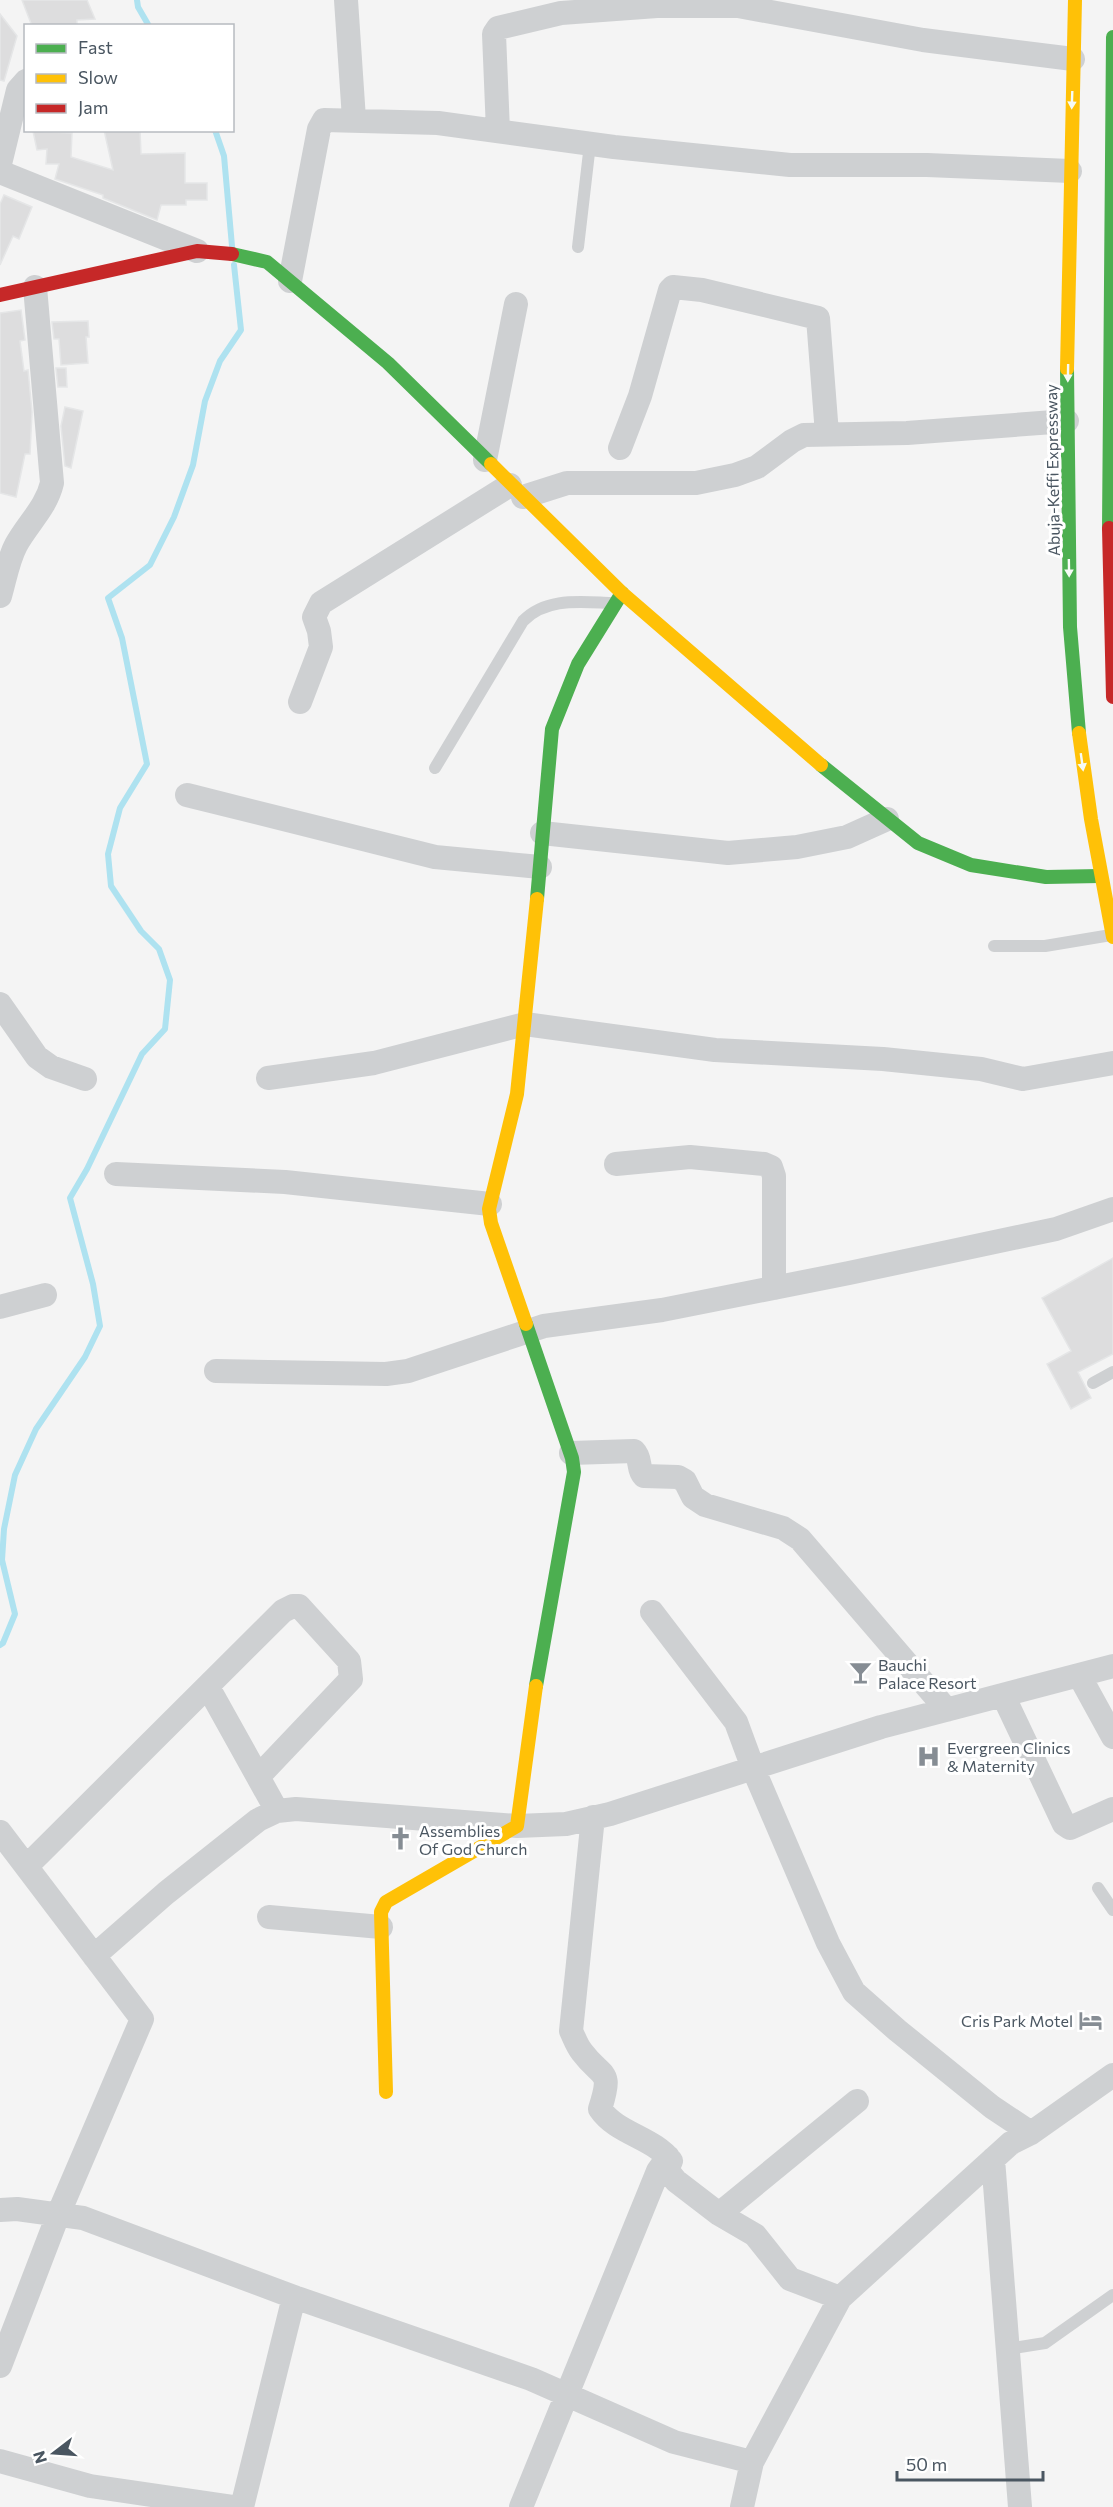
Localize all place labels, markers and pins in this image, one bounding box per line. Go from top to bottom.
place label: Bauchi Palace Resort [878,1655,977,1692]
bar icon: Bauchi Palace Resort [847,1660,873,1686]
place label: Evergreen Clinics & Maternity [947,1738,1071,1775]
hospital icon: Evergreen Clinics & Maternity [916,1743,942,1769]
place label: Assemblies Of God Church [419,1821,527,1858]
church icon: Assemblies Of God Church [388,1826,414,1852]
hotel icon: Cris Park Motel [1078,2007,1104,2033]
place label: Cris Park Motel [961,2011,1073,2030]

